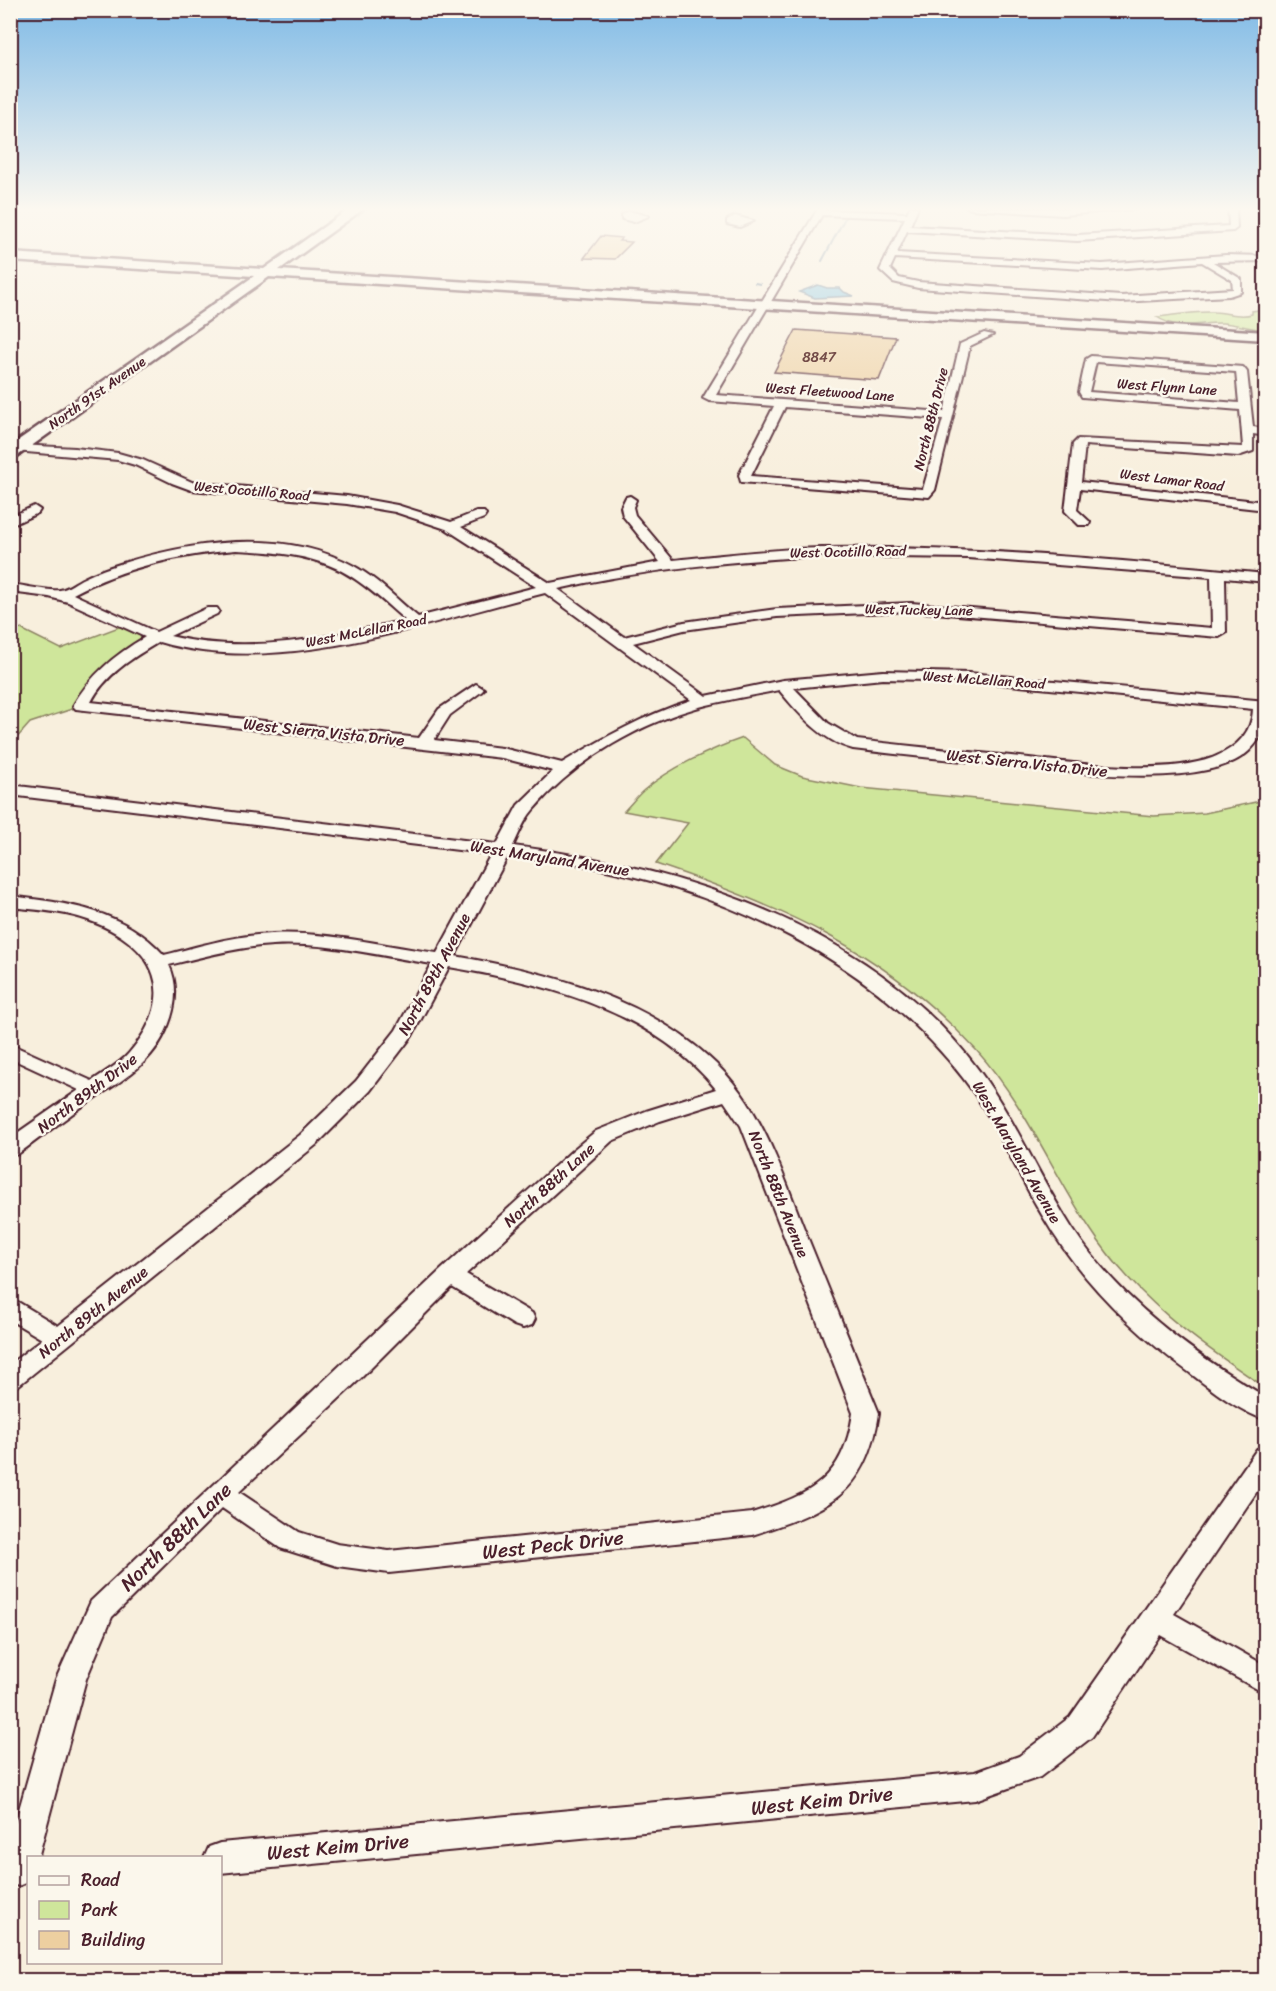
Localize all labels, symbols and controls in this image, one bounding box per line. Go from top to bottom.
house number: 8847 [802,345,837,370]
street label: North 91st Avenue [43,350,152,436]
street label: North 88th Drive [906,365,956,473]
street label: West Flynn Lane [1116,371,1218,403]
street label: West Fleetwood Lane [765,375,895,409]
street label: West Lamar Road [1119,461,1227,499]
street label: West Ocotillo Road [193,473,313,509]
street label: West Ocotillo Road [790,538,908,566]
street label: West Tuckey Lane [865,597,973,623]
street label: West McLellan Road [303,607,430,655]
street label: West McLellan Road [922,663,1048,697]
street label: West Sierra Vista Drive [242,709,406,755]
street label: West Sierra Vista Drive [945,740,1109,786]
street label: West Maryland Avenue [468,831,632,885]
street label: North 89th Avenue [389,907,479,1041]
street label: North 89th Drive [30,1045,144,1141]
street label: West Maryland Avenue [964,1075,1070,1229]
street label: North 88th Avenue [740,1126,818,1262]
street label: North 88th Lane [496,1135,602,1235]
street label: North 89th Avenue [31,1258,155,1366]
street label: North 88th Lane [111,1474,241,1600]
street label: West Peck Drive [481,1520,625,1570]
street label: West Keim Drive [749,1776,895,1826]
street label: West Keim Drive [265,1823,411,1871]
legend [27,1856,222,1964]
text: Road [81,1864,121,1896]
text: Park [81,1894,118,1926]
text: Building [81,1924,145,1956]

